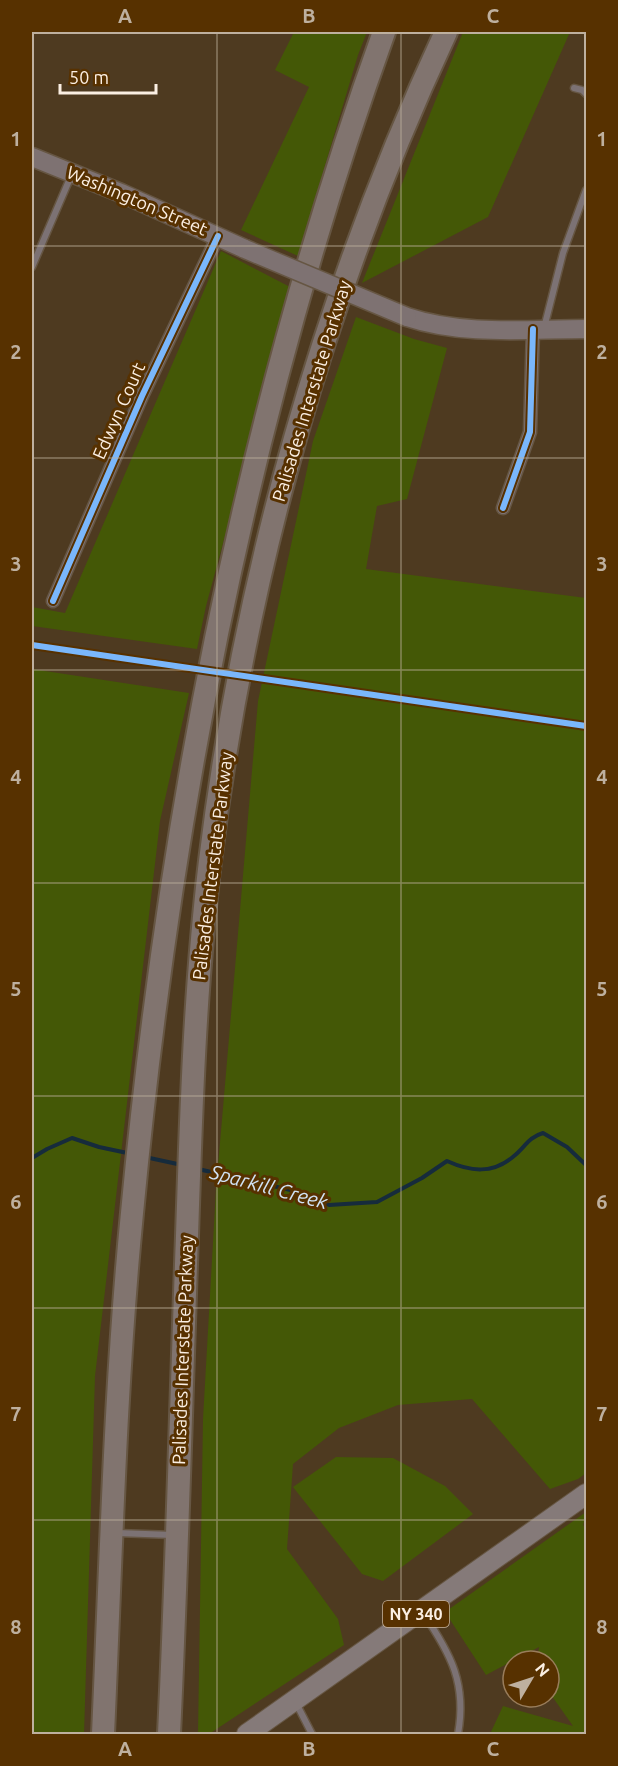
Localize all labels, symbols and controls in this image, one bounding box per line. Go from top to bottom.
text: A [118,4,132,27]
text: B [302,4,316,27]
text: C [487,4,500,27]
scale bar [60,57,156,95]
text: 50 m [69,67,109,87]
text: 1 [10,127,22,150]
text: 1 [596,127,608,150]
street label: Washington Street [64,161,211,239]
street label: Palisades Interstate Parkway [268,278,354,504]
text: 2 [10,340,22,363]
text: 2 [596,340,608,363]
street label: Edwyn Court [88,359,148,462]
text: 3 [10,552,22,575]
text: 3 [596,552,608,575]
street label: Palisades Interstate Parkway [188,750,236,981]
text: 4 [10,765,22,788]
text: 4 [596,765,608,788]
text: 5 [10,977,22,1000]
text: 5 [596,977,608,1000]
water label: Sparkill Creek [207,1159,331,1213]
text: 6 [10,1190,22,1213]
text: 6 [596,1190,608,1213]
street label: Palisades Interstate Parkway [168,1234,196,1465]
text: 7 [10,1402,22,1425]
text: 7 [596,1402,608,1425]
road number: NY 340 [383,1601,449,1627]
text: 8 [10,1615,22,1638]
text: 8 [596,1615,608,1638]
north arrow [501,1649,561,1709]
text: N [532,1659,553,1680]
text: A [118,1737,132,1760]
text: B [302,1737,316,1760]
text: C [487,1737,500,1760]

